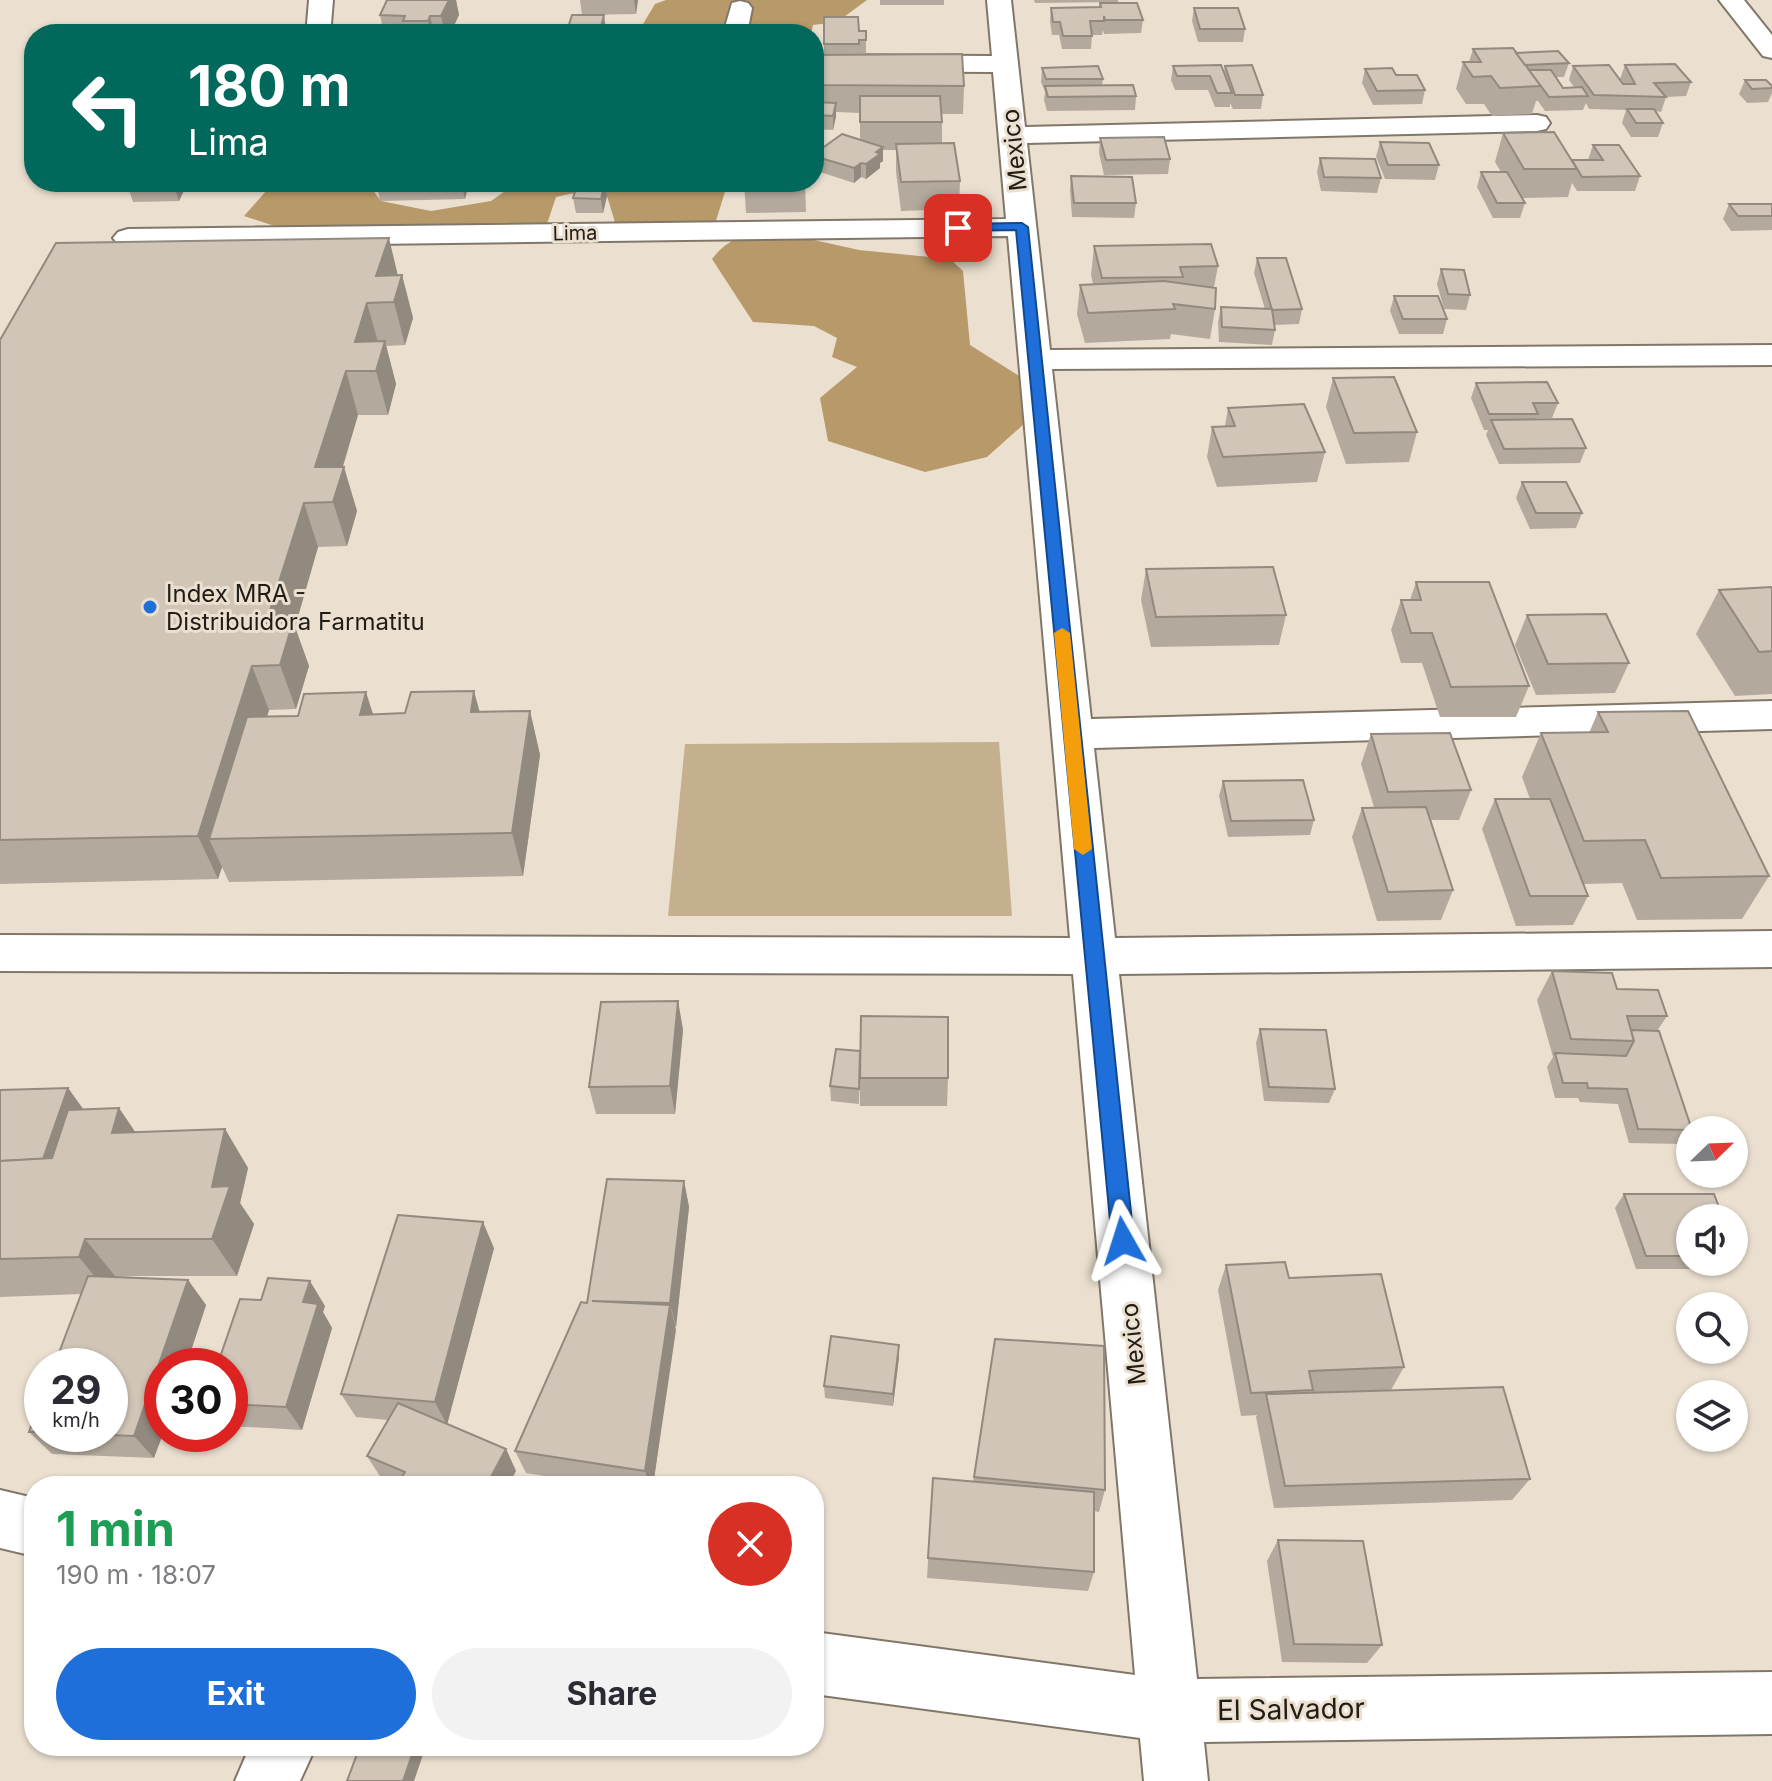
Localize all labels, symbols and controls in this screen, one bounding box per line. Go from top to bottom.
text: 180 m [188,52,351,120]
icon: left [56,56,160,160]
street label: Mexico [995,108,1033,192]
text: Lima [188,120,269,164]
pin [924,194,992,262]
icon: arrive [936,206,980,250]
street label: Lima [552,221,598,245]
place label: Index MRA - Distribuidora Farmatitu [166,579,425,636]
marker: Index MRA - Distribuidora Farmatitu [141,598,159,616]
north arrow [1676,1116,1748,1188]
map controls [1676,1116,1748,1452]
position arrow [1081,1199,1165,1283]
button: sound [1676,1204,1748,1276]
button: search [1676,1292,1748,1364]
street label: Mexico [1114,1302,1152,1386]
speed limit sign: 30 [144,1348,248,1452]
text: 29 [50,1365,102,1414]
button: layers [1676,1380,1748,1452]
text: km/h [52,1408,100,1432]
text: 1 min [56,1499,175,1558]
button: close [708,1502,792,1586]
text: 190 m · 18:07 [56,1559,216,1590]
button: Exit [56,1648,416,1740]
button: Share [432,1648,792,1740]
street label: El Salvador [1217,1691,1365,1727]

